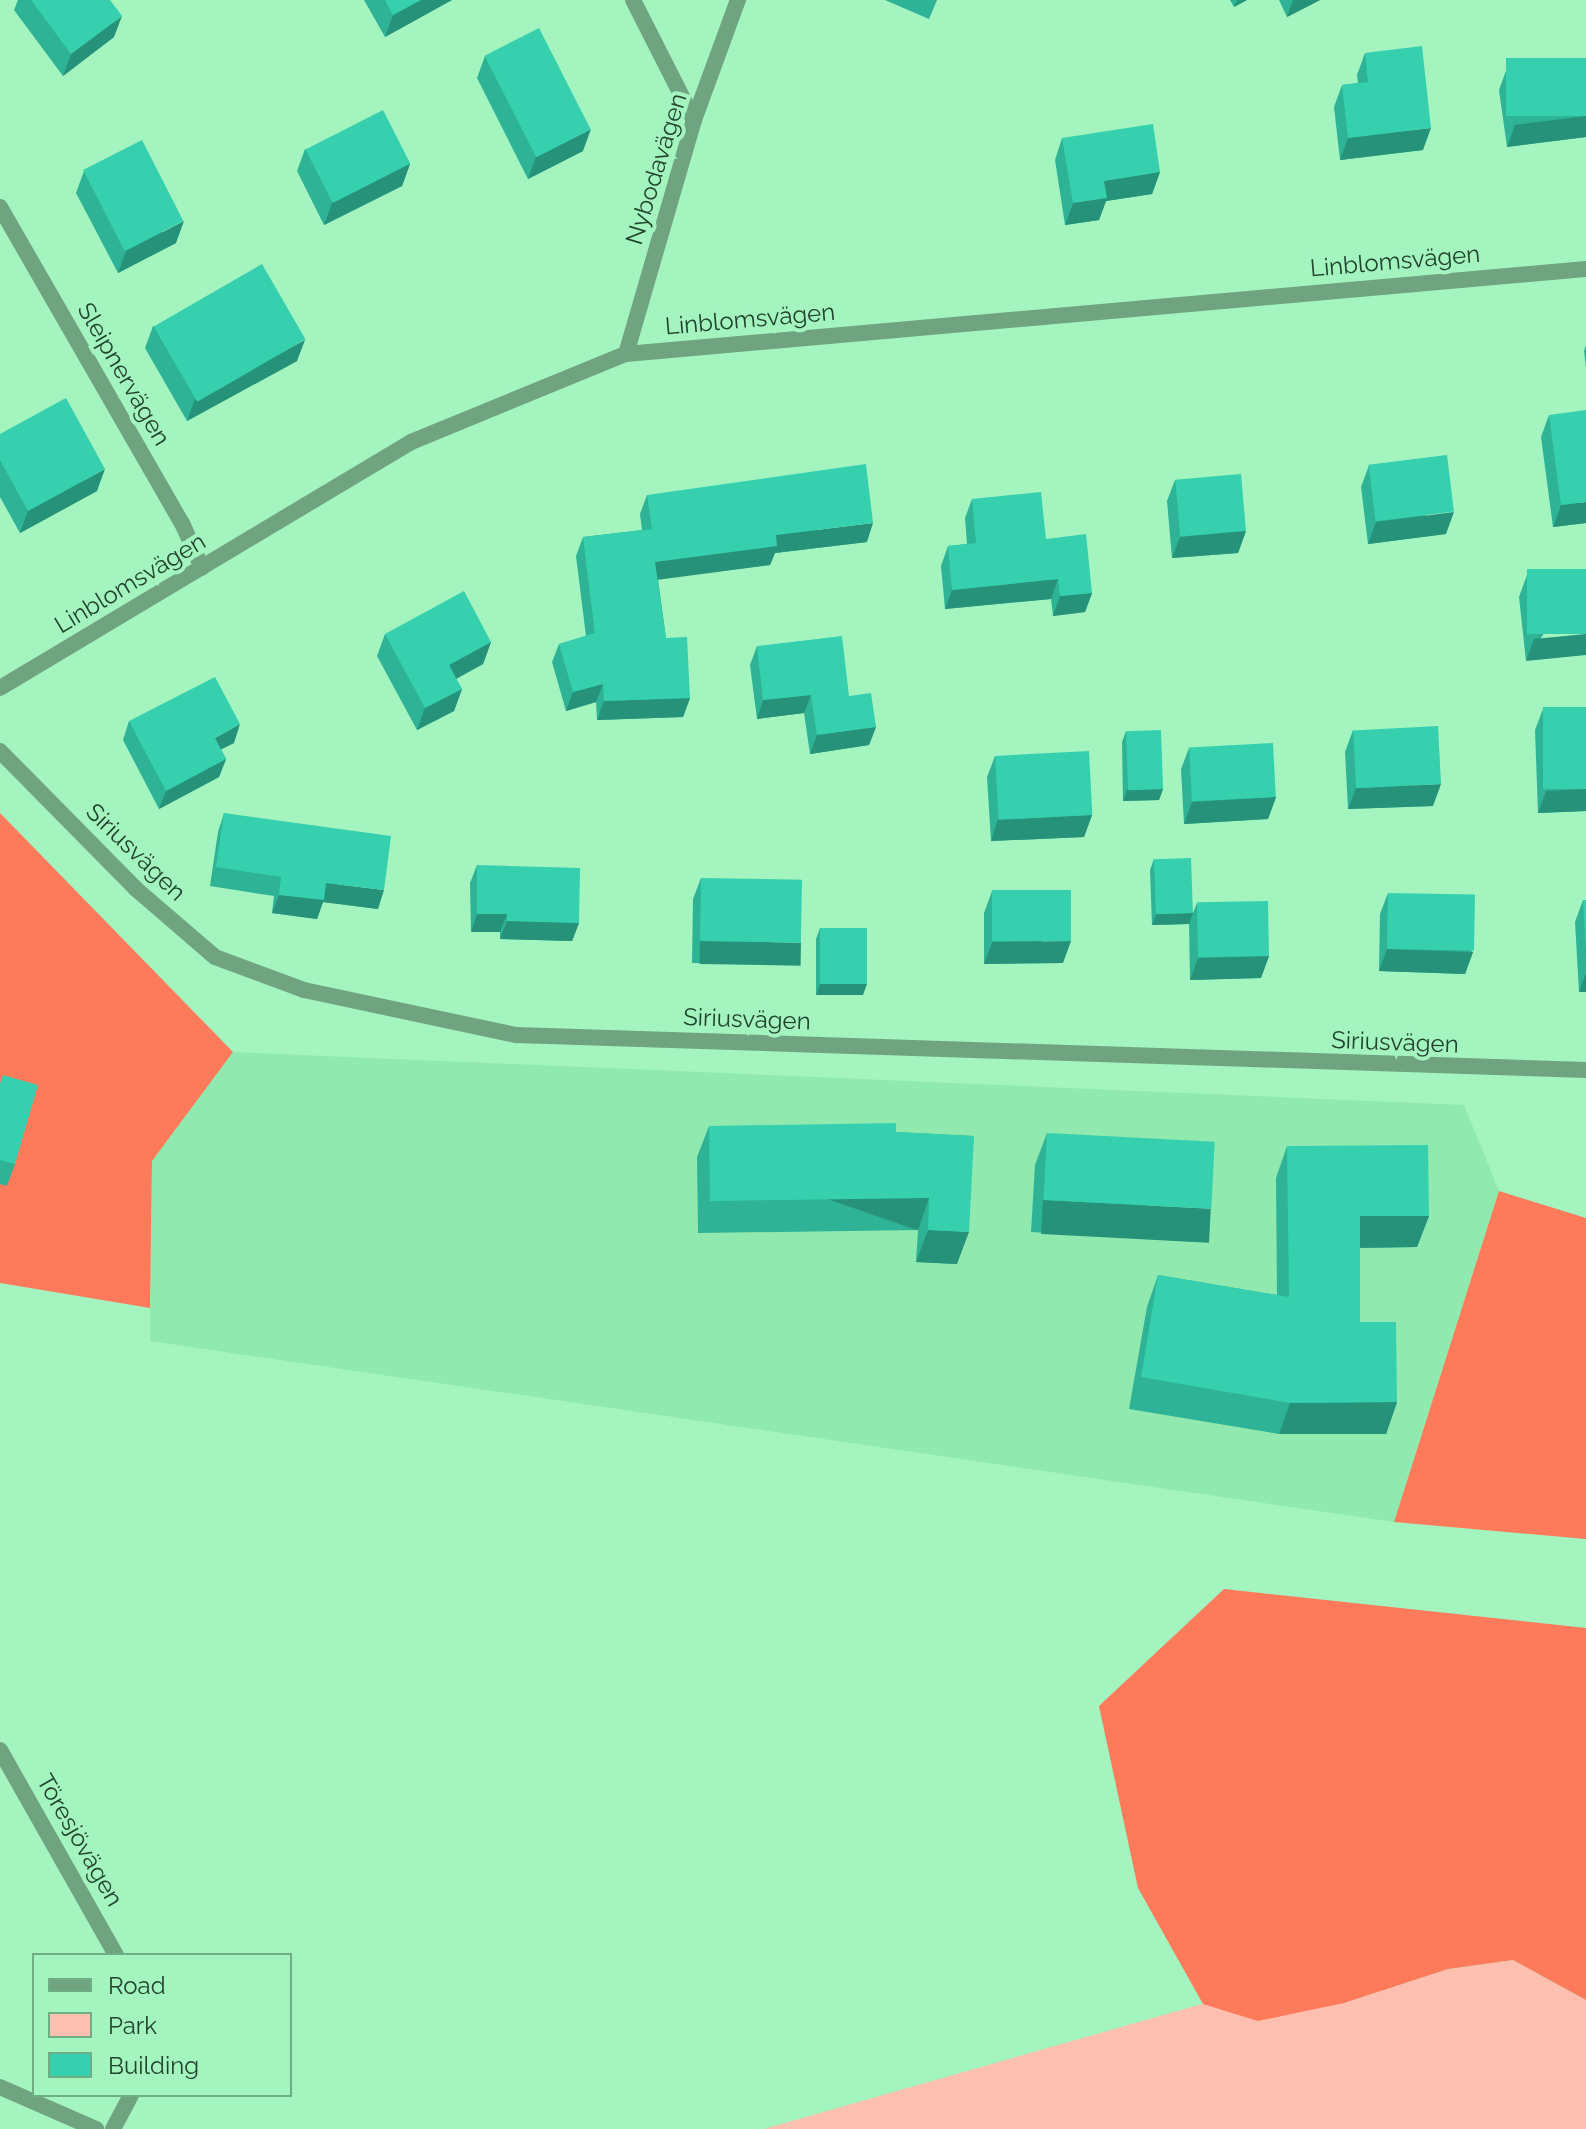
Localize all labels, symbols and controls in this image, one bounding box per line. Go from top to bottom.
street label: Nybodavägen [619,90,693,248]
street label: Linblomsvägen [1309,239,1481,283]
street label: Sleipnervägen [71,297,177,451]
street label: Linblomsvägen [664,297,836,341]
street label: Linblomsvägen [49,527,211,639]
street label: Siriusvägen [80,797,192,907]
street label: Siriusvägen [683,1002,811,1036]
street label: Siriusvägen [1331,1025,1459,1059]
street label: Töresjövägen [31,1769,129,1911]
legend [32,1953,292,2097]
text: Road [108,1971,166,2000]
text: Park [108,2011,157,2040]
text: Building [108,2051,199,2080]

